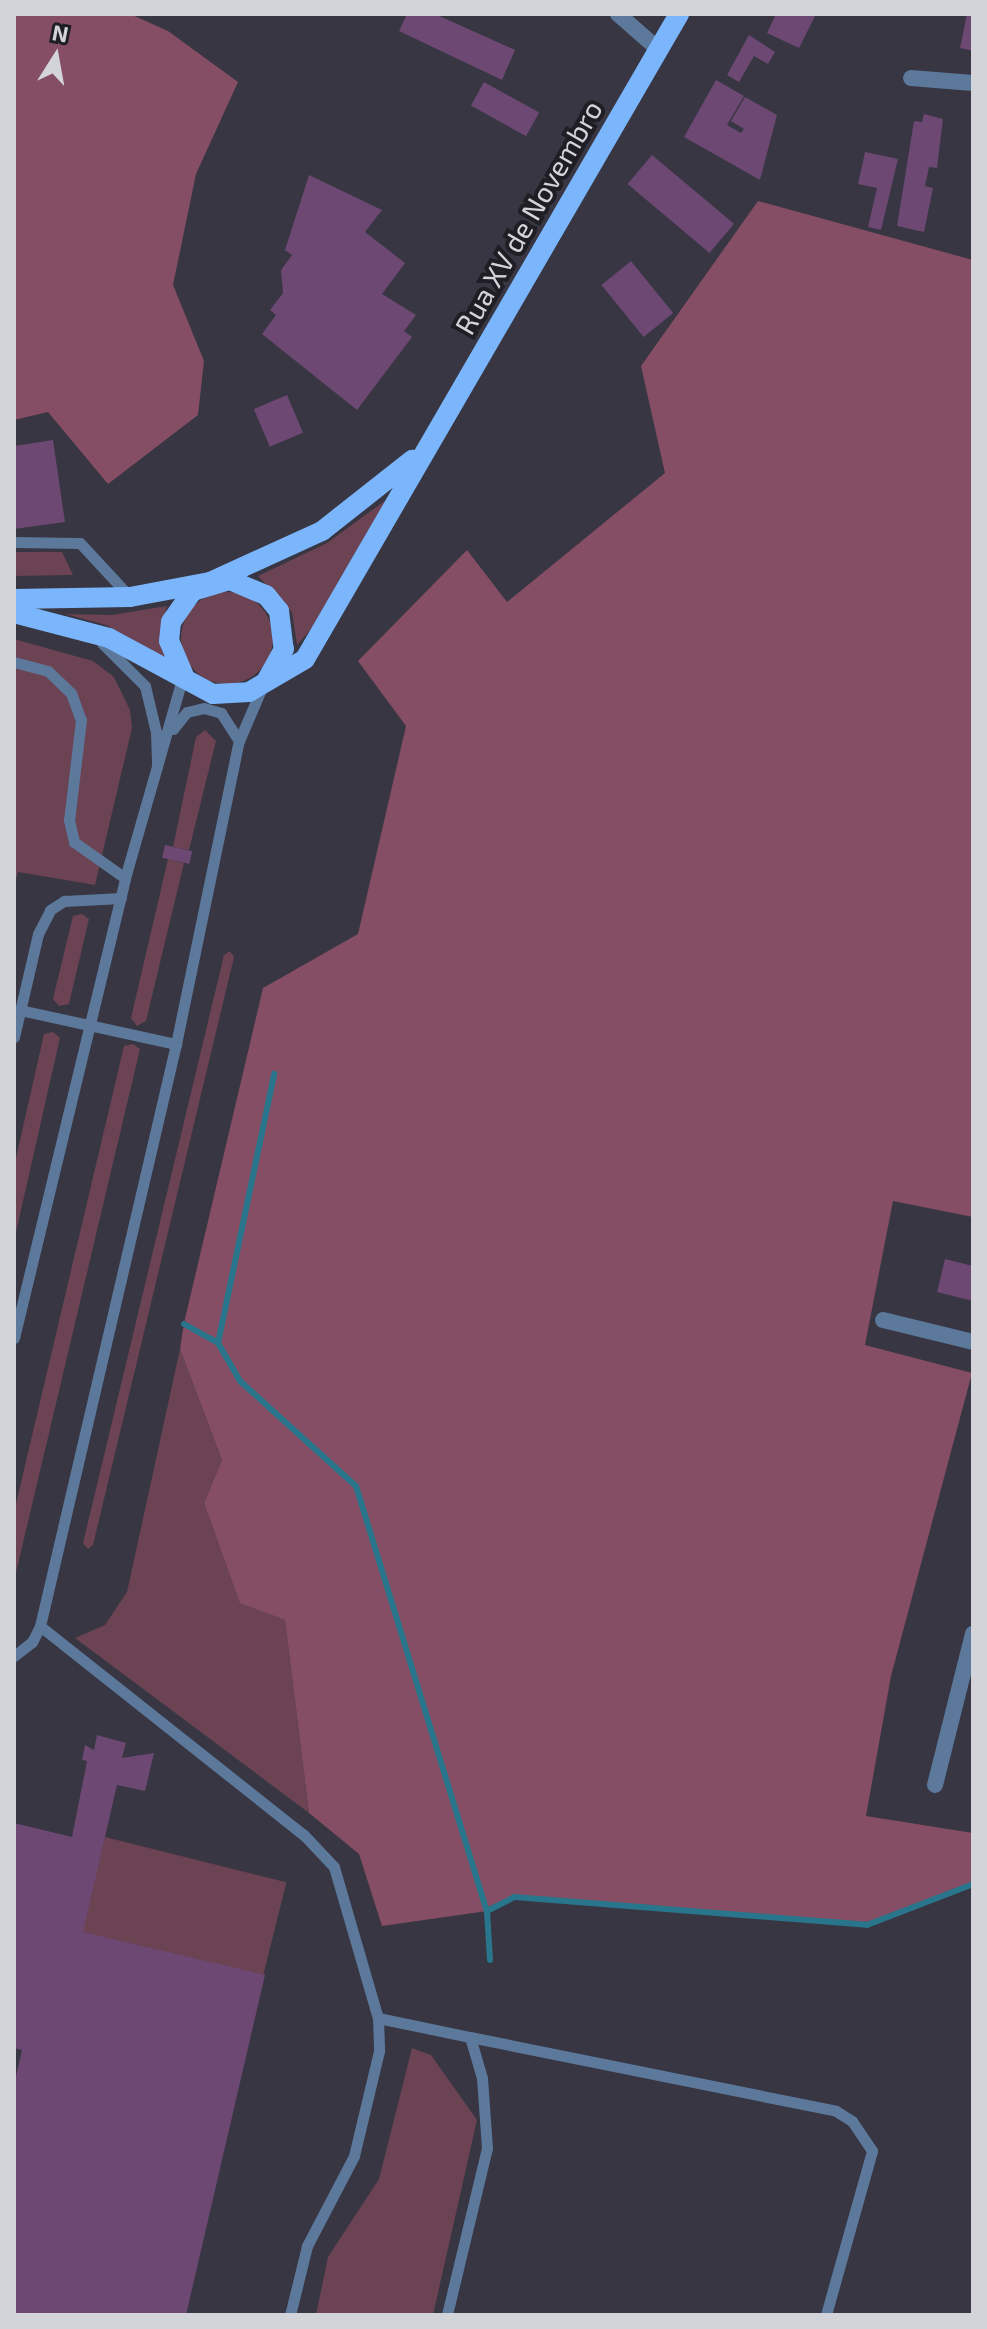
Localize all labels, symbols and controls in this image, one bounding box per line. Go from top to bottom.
north arrow [16,16,96,96]
text: N [50,18,71,47]
street label: Rua XV de Novembro [447,94,609,340]

